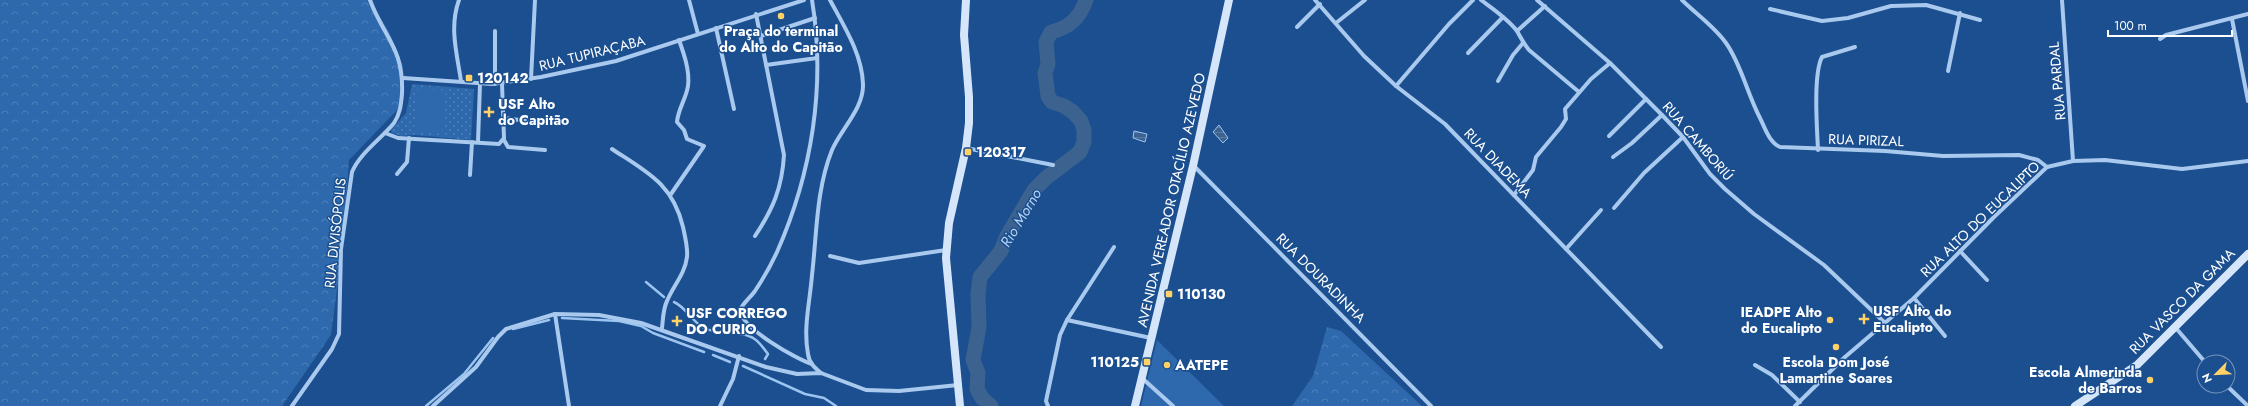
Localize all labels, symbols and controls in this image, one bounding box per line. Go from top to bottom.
marker: Praça do terminal do Alto do Capitão [776,11,786,21]
scale bar [2108,12,2232,38]
text: 100 m [2114,17,2147,35]
place label: Praça do terminal do Alto do Capitão [719,21,843,57]
street label: RUA TUPIRAÇABA [537,30,648,76]
street label: RUA PARDAL [2044,40,2070,121]
place label: 120142 [477,68,529,88]
street label: AVENIDA VEREADOR OTACÍLIO AZEVEDO [1132,71,1210,329]
marker: 120142 [464,73,474,83]
place label: USF Alto do Capitão [498,94,569,130]
street label: RUA CAMBORIÚ [1658,97,1738,185]
marker: USF Alto do Capitão [483,106,495,118]
street label: RUA DIADEMA [1460,124,1537,203]
street label: RUA PIRIZAL [1828,129,1905,151]
place label: 120317 [976,142,1026,162]
marker: 120317 [963,147,973,157]
street label: RUA ALTO DO EUCALIPTO [1916,156,2044,282]
street label: RUA DIVISÓPOLIS [319,177,351,289]
water label: Rio Morno [995,185,1047,251]
street label: RUA DOURADINHA [1272,229,1371,328]
street label: RUA VASCO DA GAMA [2125,243,2240,358]
place label: 110130 [1177,284,1226,304]
marker: 110130 [1164,289,1174,299]
place label: USF Alto do Eucalipto [1873,301,1951,337]
place label: IEADPE Alto do Eucalipto [1740,302,1822,338]
place label: USF CORREGO DO CURIO [686,303,788,339]
marker: USF Alto do Eucalipto [1858,313,1870,325]
marker: USF CORREGO DO CURIO [671,315,683,327]
marker: IEADPE Alto do Eucalipto [1825,315,1835,325]
marker: Escola Dom José Lamartine Soares [1831,342,1841,352]
place label: 110125 [1090,352,1139,372]
place label: Escola Dom José Lamartine Soares [1780,352,1893,388]
north arrow [2196,354,2236,394]
place label: AATEPE [1174,355,1228,375]
marker: 110125 [1142,357,1152,367]
marker: AATEPE [1162,360,1172,370]
place label: Escola Almerinda de Barros [2029,362,2143,398]
text: N [2198,371,2216,385]
marker: Escola Almerinda de Barros [2145,375,2155,385]

